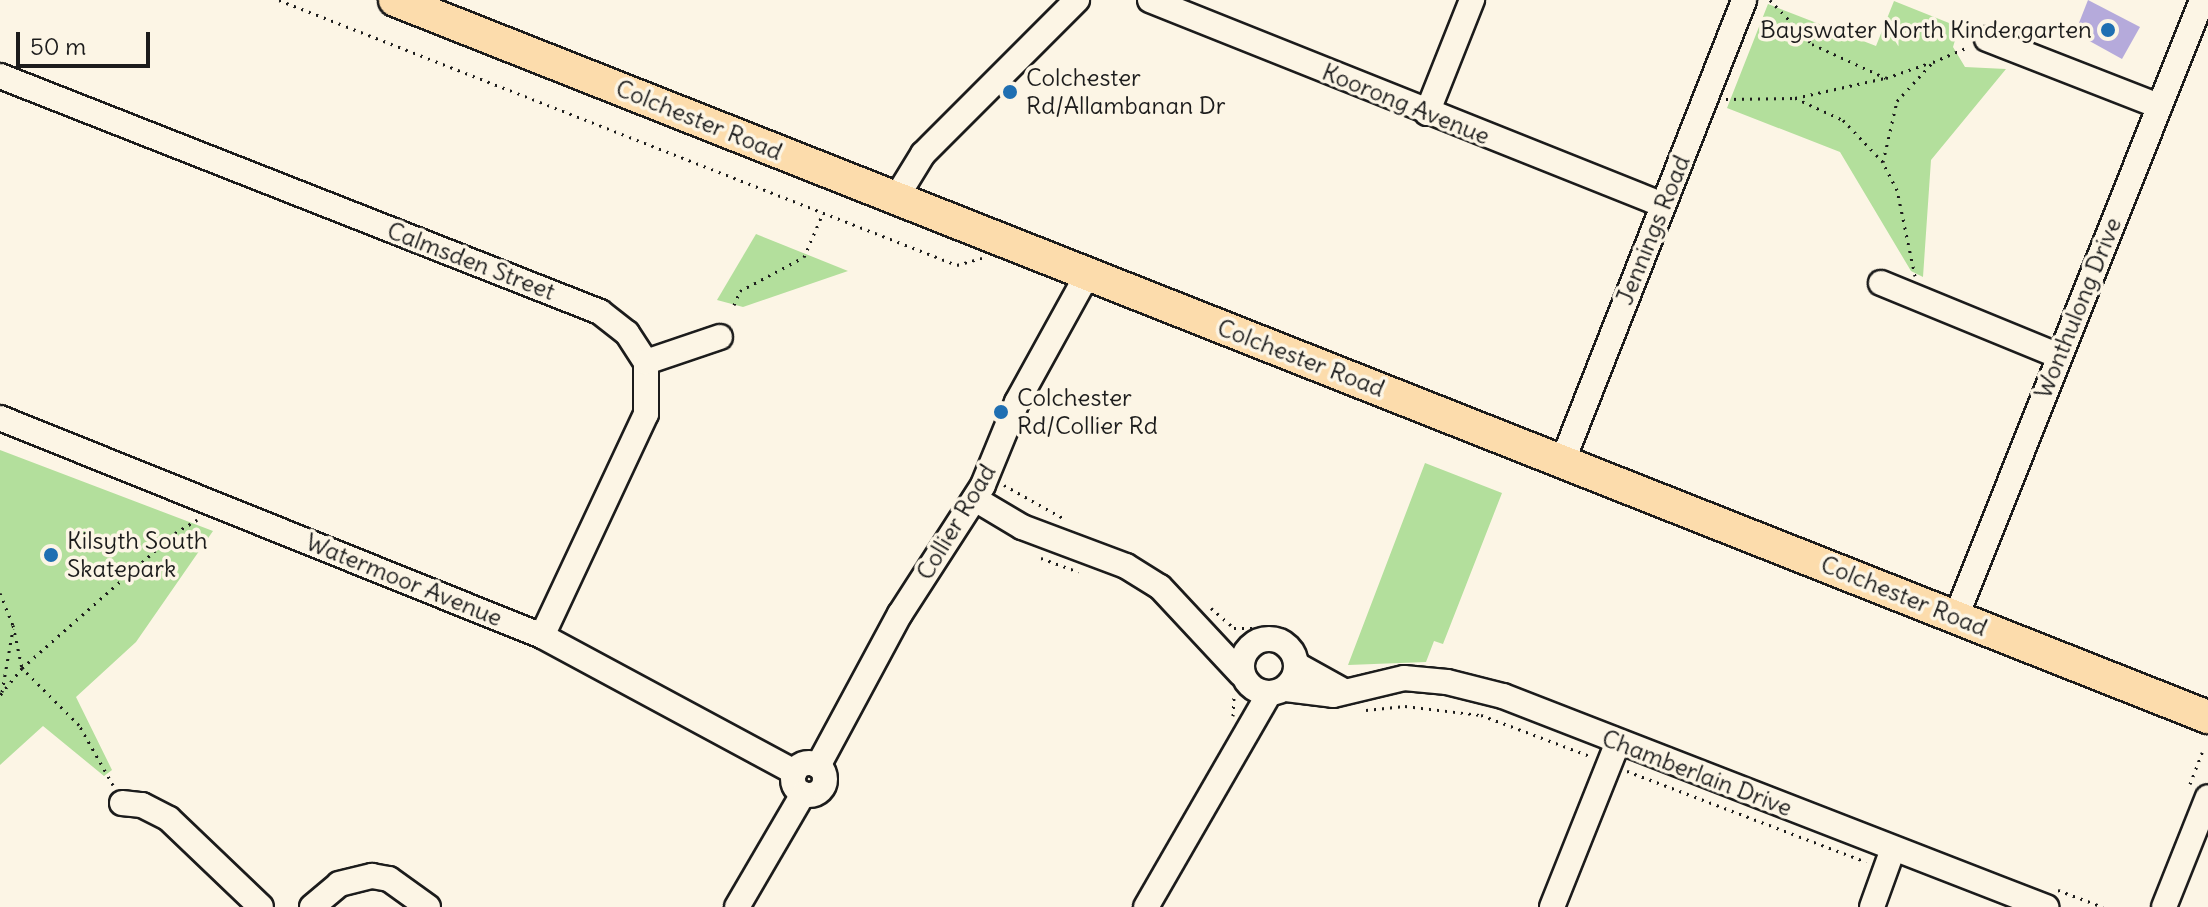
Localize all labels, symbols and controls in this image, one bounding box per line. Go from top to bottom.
scale bar [20,16,154,66]
place label: Bayswater North Kindergarten [1760,16,2092,44]
marker: Bayswater North Kindergarten [2099,21,2117,39]
text: 50 m [30,31,86,61]
street label: Koorong Avenue [1318,57,1494,151]
place label: Colchester Rd/Allambanan Dr [1026,64,1226,120]
street label: Colchester Road [612,74,786,166]
marker: Colchester Rd/Allambanan Dr [1001,83,1019,101]
street label: Jennings Road [1610,151,1696,309]
street label: Wonthulong Drive [2029,213,2127,403]
street label: Calmsden Street [383,216,559,306]
street label: Colchester Road [1213,313,1389,403]
place label: Colchester Rd/Collier Rd [1017,384,1158,440]
marker: Colchester Rd/Collier Rd [992,403,1010,421]
street label: Collier Road [910,459,1002,585]
place label: Kilsyth South Skatepark [67,527,208,583]
street label: Watermoor Avenue [302,527,506,633]
marker: Kilsyth South Skatepark [42,546,60,564]
street label: Colchester Road [1817,550,1991,642]
street label: Chamberlain Drive [1598,724,1796,822]

